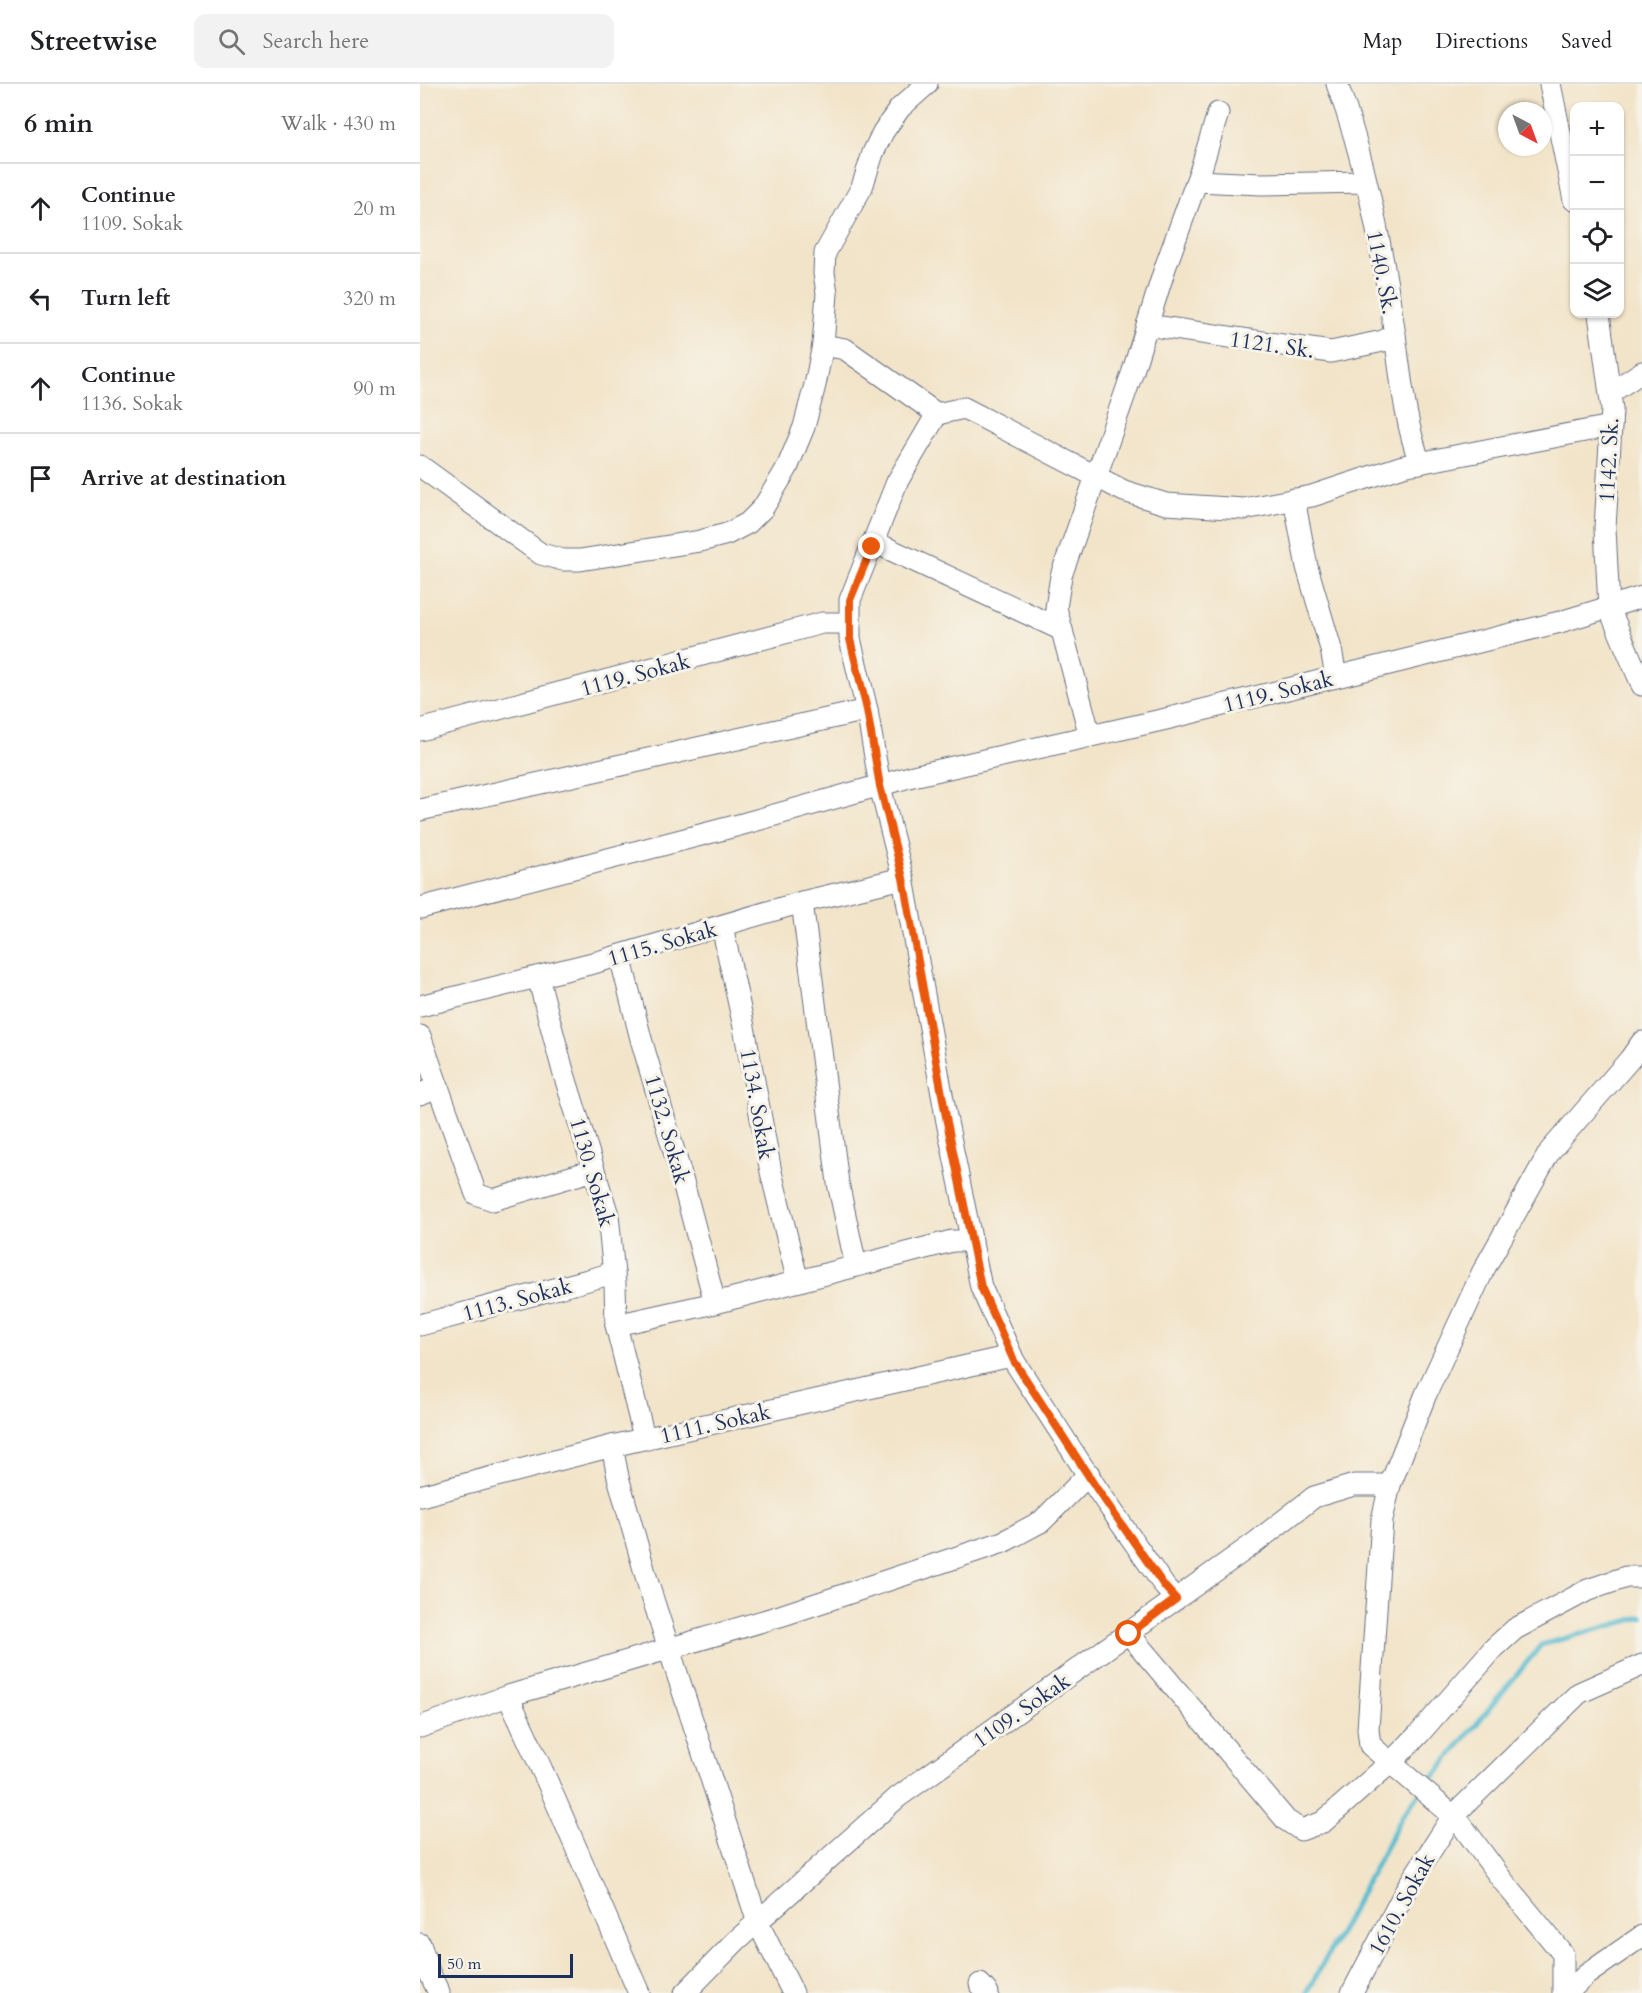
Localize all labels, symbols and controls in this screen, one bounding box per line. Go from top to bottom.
search box [194,14,614,68]
text: Streetwise [30,22,158,60]
icon: search [215,25,248,58]
text: Search here [263,26,369,56]
text: Map [1362,27,1402,56]
text: Directions [1435,27,1528,56]
text: Saved [1561,27,1612,56]
north arrow [1498,102,1552,156]
map controls [1570,102,1624,318]
button: + [1570,102,1624,156]
text: 6 min [24,106,93,141]
text: Walk · 430 m [281,110,396,137]
button: − [1570,156,1624,210]
text: Continue [81,180,176,210]
icon: ahead [24,192,57,225]
text: 20 m [353,195,396,222]
text: 1109. Sokak [81,210,183,237]
button: locate [1570,210,1624,264]
street label: 1140. Sk. [1359,228,1405,317]
button: layers [1570,264,1624,318]
icon: left [24,282,57,315]
text: Turn left [81,283,170,313]
text: 320 m [343,285,396,312]
street label: 1121. Sk. [1228,324,1316,366]
text: Continue [81,360,176,390]
icon: ahead [24,372,57,405]
text: 90 m [353,375,396,402]
text: 1136. Sokak [81,390,183,417]
street label: 1142. Sk. [1592,417,1626,503]
icon: arrive [24,462,57,495]
text: Arrive at destination [81,463,286,493]
route end [858,533,884,559]
street label: 1119. Sokak [577,646,694,704]
street label: 1119. Sokak [1220,664,1337,720]
street label: 1115. Sokak [604,914,721,974]
street label: 1134. Sokak [732,1046,782,1162]
street label: 1132. Sokak [637,1071,697,1188]
street label: 1130. Sokak [562,1114,622,1231]
street label: 1113. Sokak [459,1271,576,1329]
street label: 1111. Sokak [657,1397,774,1451]
route start [1115,1620,1141,1646]
street label: 1109. Sokak [967,1666,1076,1755]
street label: 1610. Sokak [1361,1848,1442,1961]
scale bar [438,1951,573,1978]
text: 50 m [447,1953,481,1975]

